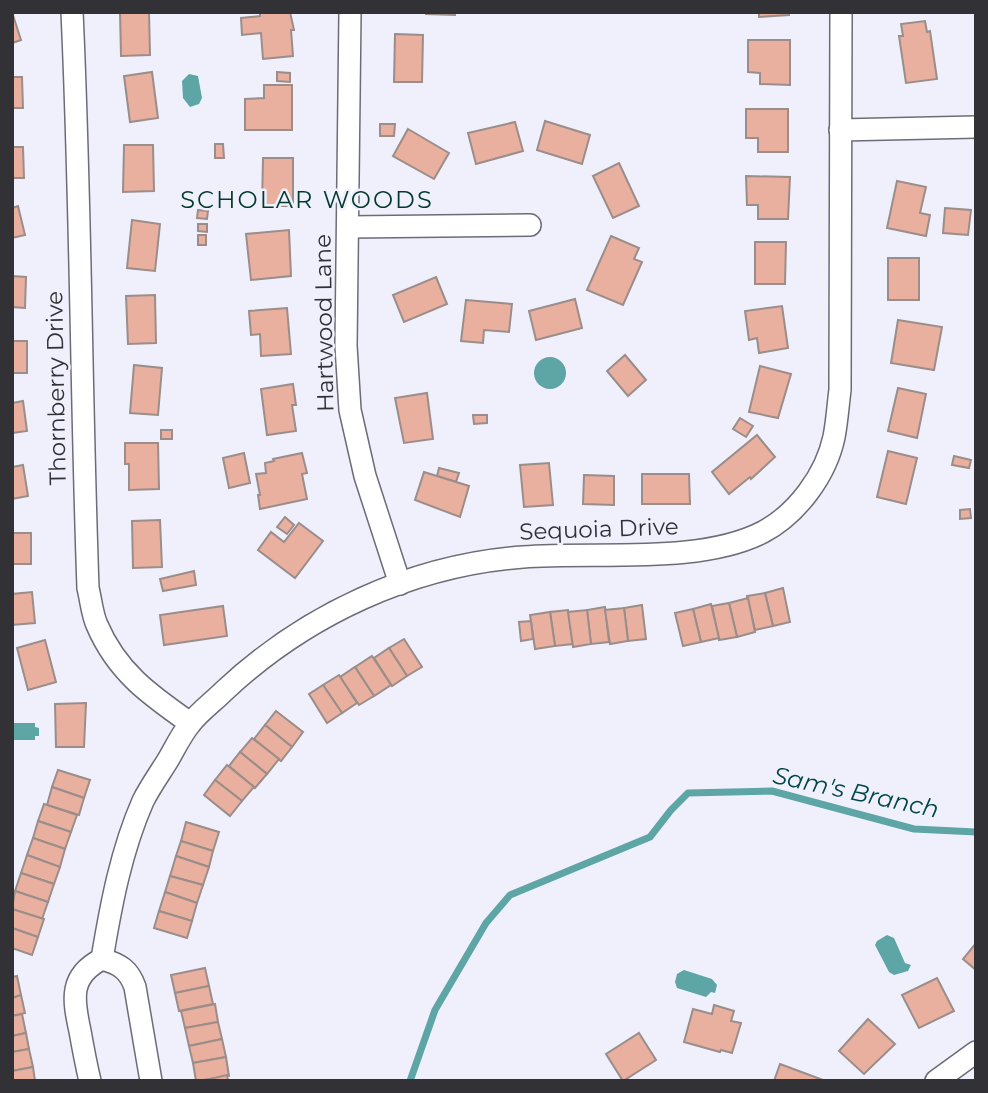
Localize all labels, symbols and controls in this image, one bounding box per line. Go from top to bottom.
district label: SCHOLAR WOODS [180,185,434,214]
street label: Hartwood Lane [308,234,340,412]
street label: Thornberry Drive [40,291,72,485]
street label: Sequoia Drive [519,512,679,546]
water label: Sam's Branch [770,760,942,824]

